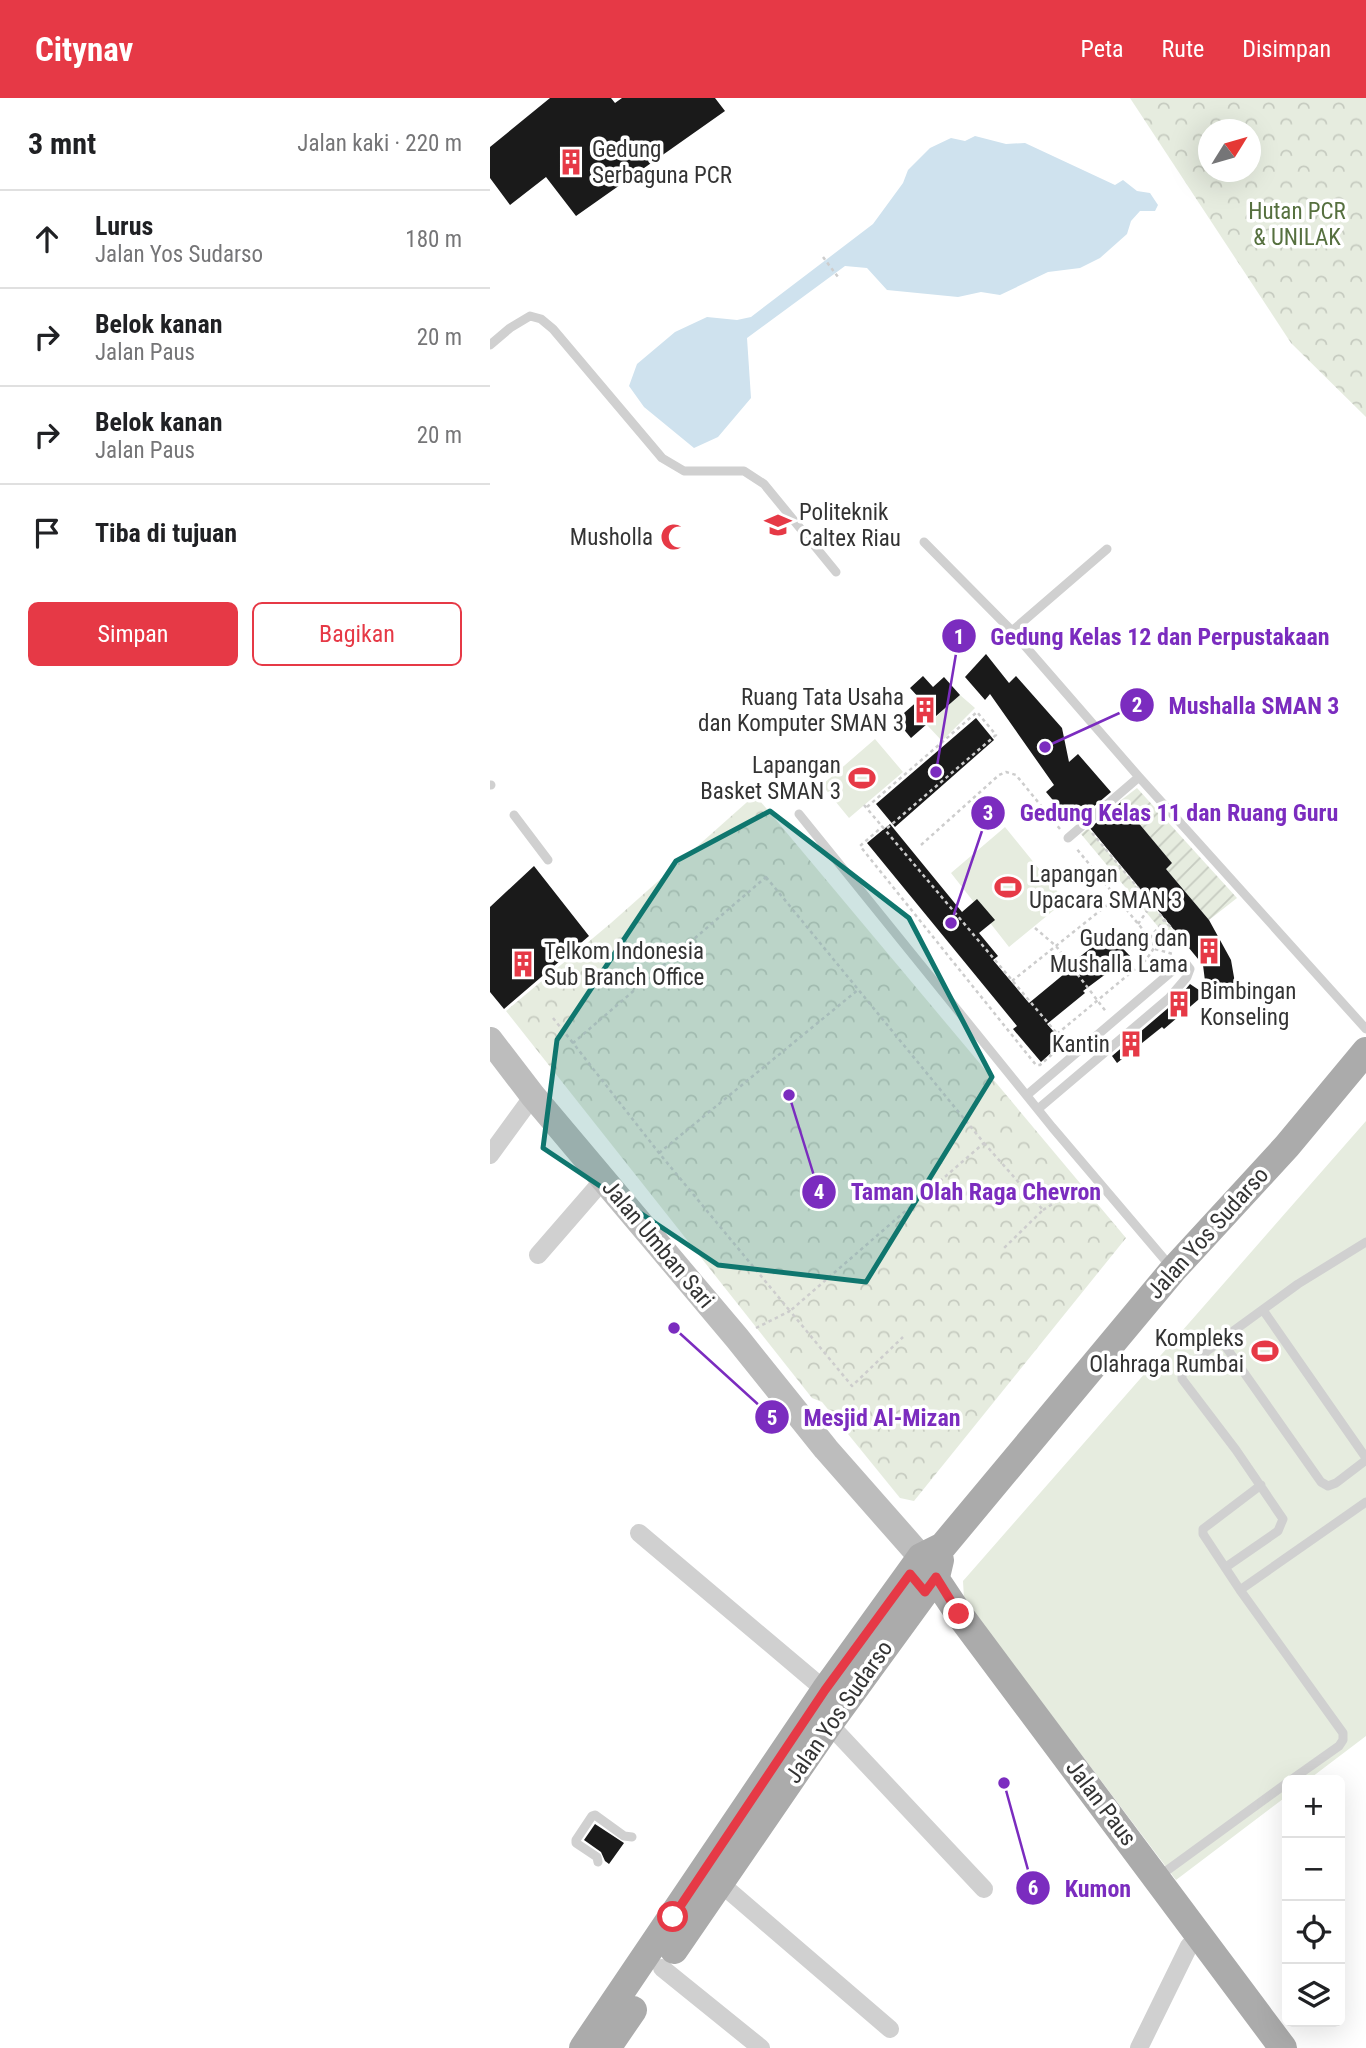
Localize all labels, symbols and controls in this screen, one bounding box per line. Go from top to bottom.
text: Citynav [35,30,133,69]
text: Peta [1081,35,1124,63]
text: Rute [1162,35,1204,63]
text: Disimpan [1242,35,1331,63]
north arrow [1198,119,1261,182]
text: 3 mnt [28,126,96,161]
text: Jalan kaki · 220 m [297,130,462,157]
place label: Gedung Serbaguna PCR [592,136,732,189]
building icon: Gedung Serbaguna PCR [556,147,586,177]
park label: Hutan PCR & UNILAK [1248,198,1346,251]
text: Lurus [95,211,153,241]
icon: ahead [28,220,66,258]
text: 180 m [405,226,462,253]
text: Jalan Yos Sudarso [95,241,263,268]
text: Belok kanan [95,309,222,339]
icon: right [28,318,66,356]
text: 20 m [417,324,462,351]
text: Jalan Paus [95,339,195,366]
text: Belok kanan [95,407,222,437]
icon: right [28,416,66,454]
text: 20 m [417,422,462,449]
text: Jalan Paus [95,437,195,464]
place label: Politeknik Caltex Riau [799,499,901,552]
school or university icon: Politeknik Caltex Riau [763,510,793,540]
icon: arrive [28,514,66,552]
text: Tiba di tujuan [95,518,237,548]
mosque icon: Musholla [659,522,689,552]
place label: Musholla [570,524,653,551]
button: Simpan [28,602,238,666]
button: Bagikan [252,602,462,666]
callout: Gedung Kelas 12 dan Perpustakaan [941,614,1343,659]
text: Gedung Kelas 12 dan Perpustakaan [990,623,1330,651]
text: 1 [954,625,964,649]
callout: Mushalla SMAN 3 [1119,683,1353,728]
place label: Ruang Tata Usaha dan Komputer SMAN 3 [698,684,904,737]
text: Mushalla SMAN 3 [1169,692,1340,720]
text: 2 [1132,693,1142,717]
building icon: Ruang Tata Usaha dan Komputer SMAN 3 [910,695,940,725]
place label: Lapangan Basket SMAN 3 [700,752,841,805]
sports icon: Lapangan Basket SMAN 3 [847,763,877,793]
callout: Gedung Kelas 11 dan Ruang Guru [971,791,1353,836]
text: Gedung Kelas 11 dan Ruang Guru [1020,799,1338,827]
text: 3 [983,801,993,825]
place label: Lapangan Upacara SMAN 3 [1029,861,1182,914]
sports icon: Lapangan Upacara SMAN 3 [993,872,1023,902]
place label: Gudang dan Mushalla Lama [1050,925,1188,978]
building icon: Gudang dan Mushalla Lama [1194,936,1224,966]
place label: Telkom Indonesia Sub Branch Office [544,938,704,991]
building icon: Telkom Indonesia Sub Branch Office [508,949,538,979]
place label: Bimbingan Konseling [1200,978,1296,1031]
building icon: Bimbingan Konseling [1164,989,1194,1019]
building icon: Kantin [1116,1029,1146,1059]
place label: Kantin [1052,1031,1110,1058]
street label: Jalan Yos Sudarso [1142,1162,1274,1304]
callout: Taman Olah Raga Chevron [801,1169,1115,1214]
street label: Jalan Umban Sari [597,1174,719,1314]
text: Taman Olah Raga Chevron [851,1178,1101,1206]
text: 4 [814,1180,824,1204]
place label: Kompleks Olahraga Rumbai [1089,1325,1244,1378]
sports icon: Kompleks Olahraga Rumbai [1250,1336,1280,1366]
callout: Mesjid Al-Mizan [754,1395,975,1440]
text: Mesjid Al-Mizan [803,1404,961,1432]
text: 5 [767,1406,777,1430]
route end [943,1598,974,1629]
street label: Jalan Yos Sudarso [780,1635,898,1789]
street label: Jalan Paus [1060,1755,1142,1851]
map controls [1282,1775,1345,2027]
button: + [1282,1775,1345,1838]
button: − [1282,1838,1345,1901]
callout: Kumon [1016,1866,1145,1911]
text: Kumon [1065,1875,1131,1903]
text: 6 [1028,1876,1038,1900]
route start [657,1901,688,1932]
button: locate [1282,1901,1345,1964]
button: layers [1282,1964,1345,2027]

